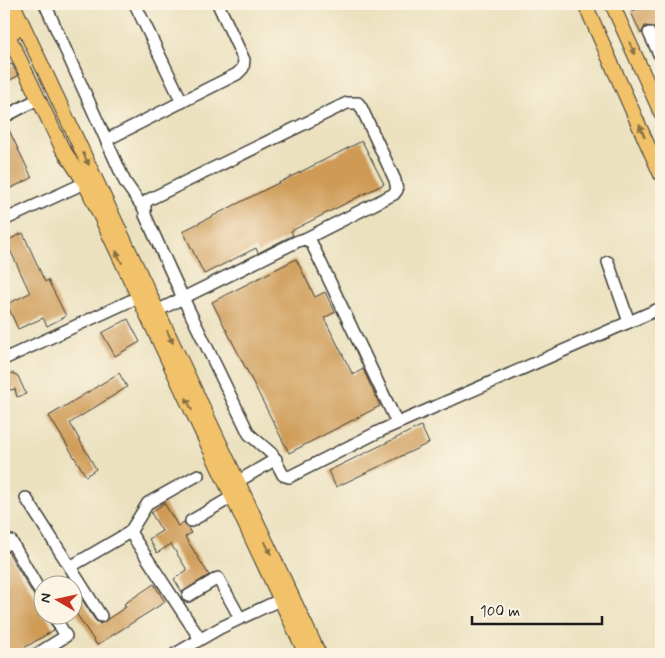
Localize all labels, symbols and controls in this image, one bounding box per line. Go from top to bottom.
one-way arrow [629,41,637,55]
one-way arrow [637,124,645,138]
one-way arrow [82,152,90,166]
one-way arrow [115,250,123,264]
one-way arrow [165,330,174,345]
one-way arrow [184,397,192,411]
one-way arrow [265,541,273,555]
north arrow [32,576,82,626]
text: N [37,592,56,604]
scale bar [472,593,602,625]
text: 100 m [480,602,520,622]

